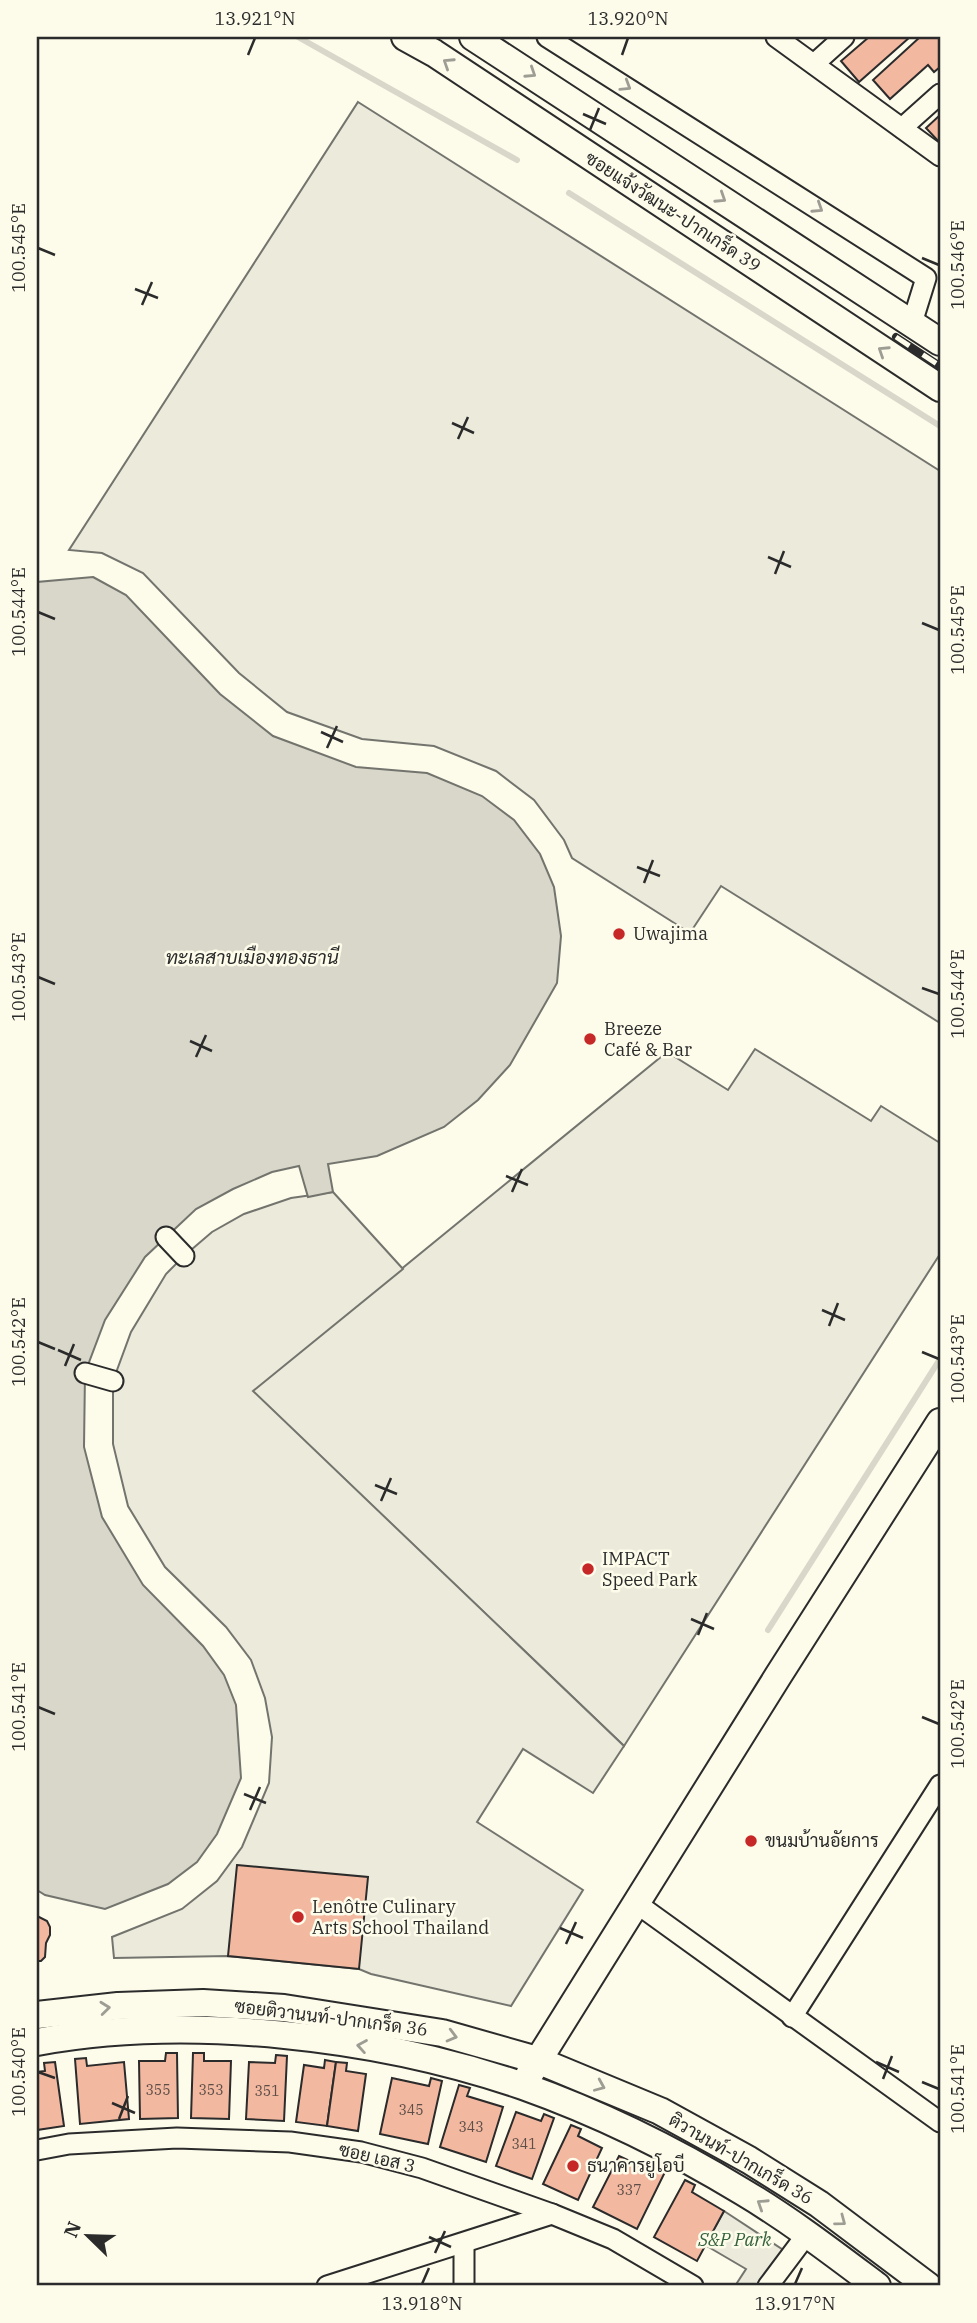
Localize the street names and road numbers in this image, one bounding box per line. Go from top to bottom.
street label: ซอยแจ้งวัฒนะ-ปากเกร็ด 39 [581,144,767,277]
street label: ซอยติวานนท์-ปากเกร็ด 36 [233,1992,429,2041]
street label: ติวานนท์-ปากเกร็ด 36 [665,2106,818,2209]
street label: ซอย เอส 3 [337,2138,418,2177]

